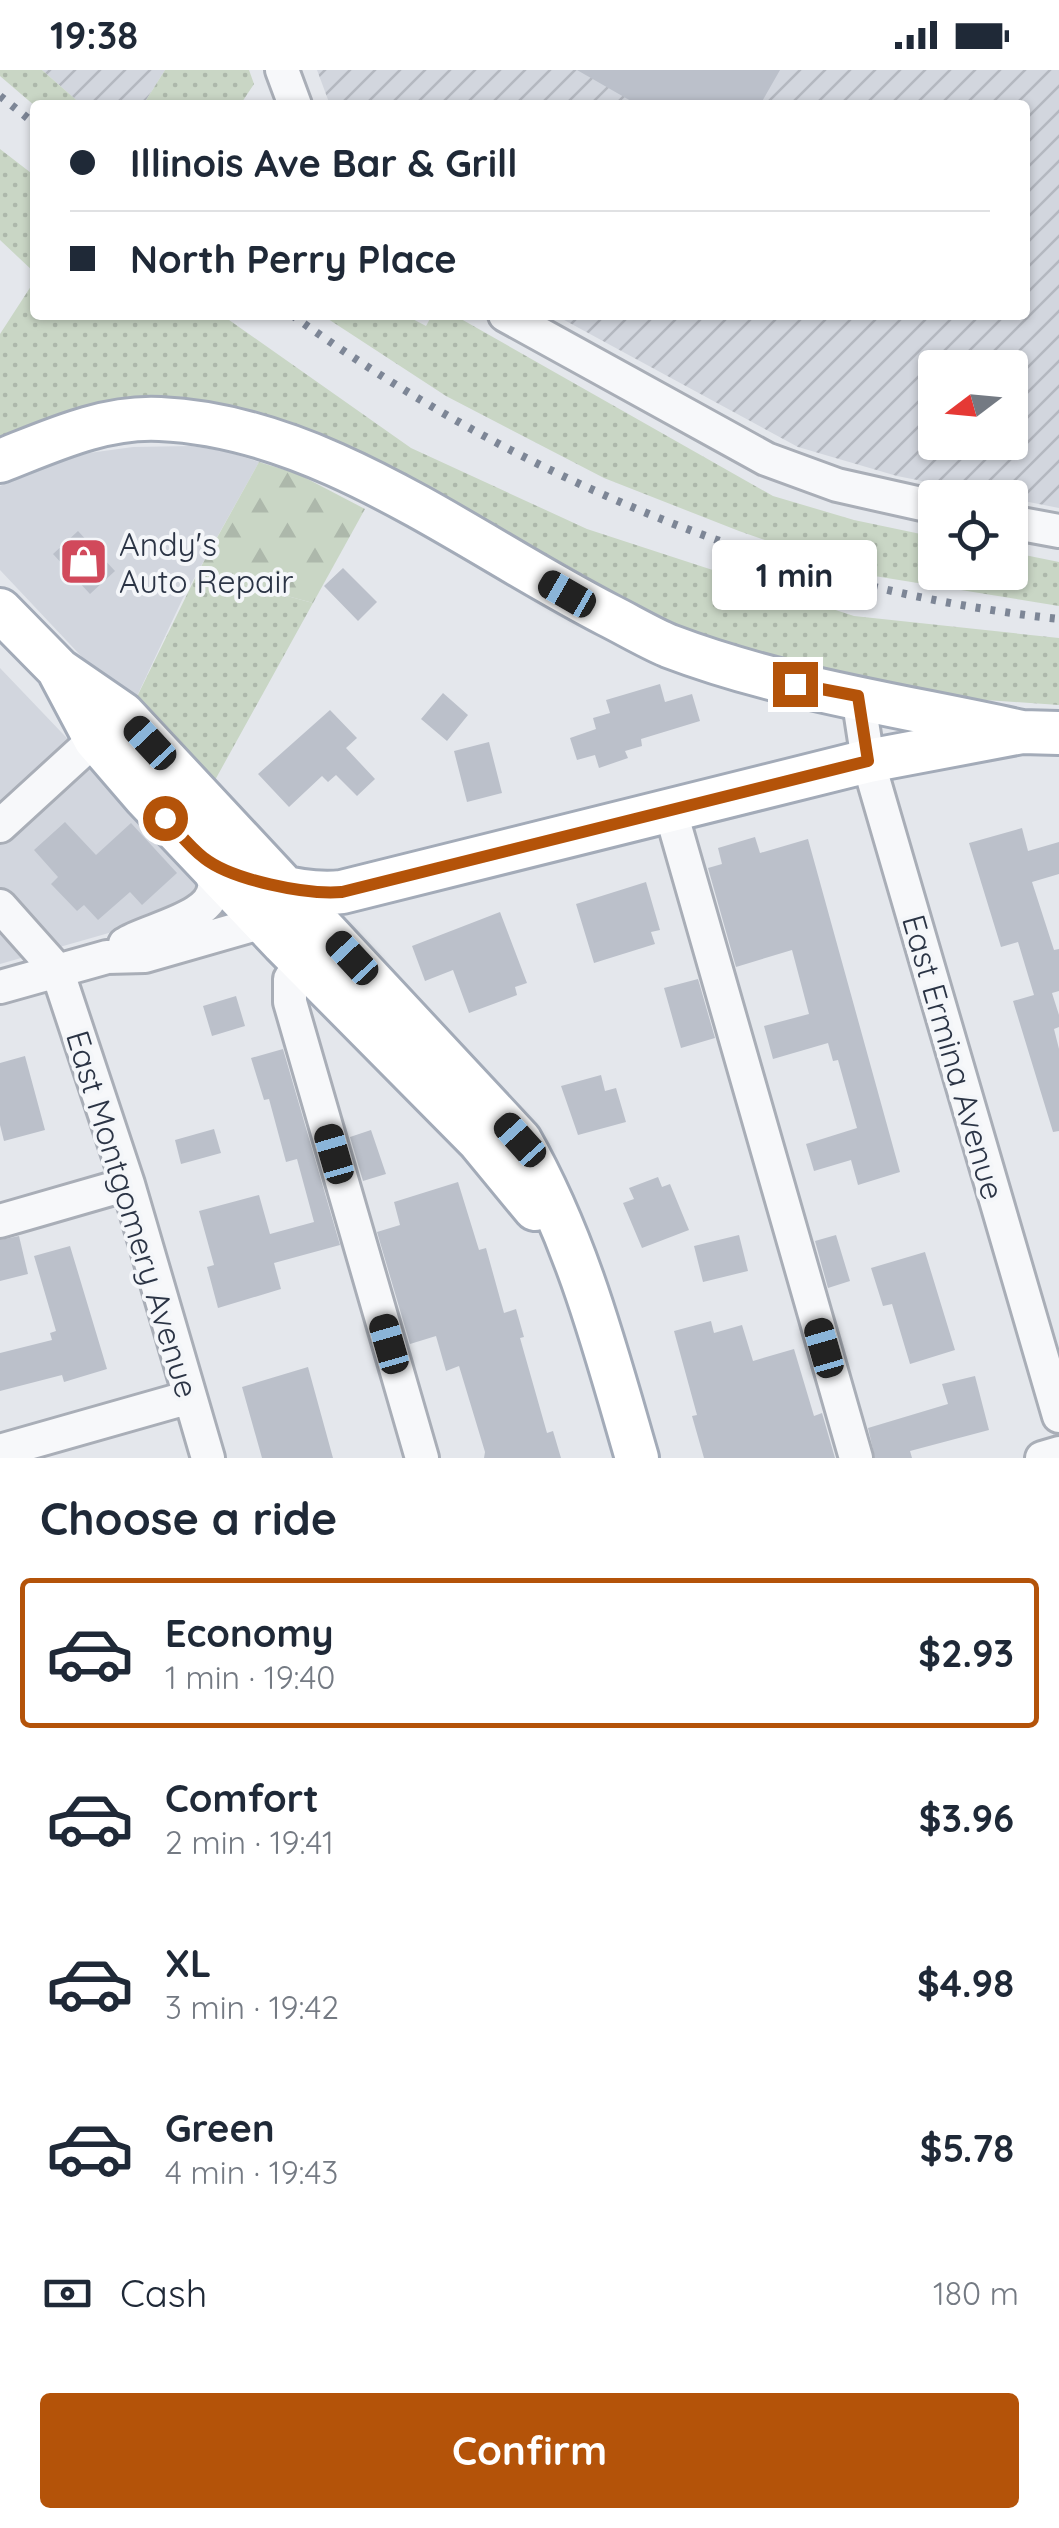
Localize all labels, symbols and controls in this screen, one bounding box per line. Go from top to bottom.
text: 19:38 [50,11,138,59]
text: Illinois Ave Bar & Grill [130,139,518,187]
text: North Perry Place [130,235,457,283]
north arrow [918,350,1028,460]
map controls [918,350,1028,590]
button: locate [918,480,1028,590]
place label: Andy's Auto Repair [119,524,294,601]
shop icon: Andy's Auto Repair [58,536,110,588]
callout: 1 min [712,539,878,609]
text: 1 min [756,555,833,595]
car [534,566,600,622]
route end [773,662,818,707]
car [119,711,181,775]
route start [143,796,188,841]
street label: East Ermina Avenue [894,910,1014,1204]
car [321,926,383,990]
street label: East Montgomery Avenue [58,1026,208,1402]
car [489,1108,551,1172]
car [311,1121,357,1187]
car [366,1311,412,1377]
car [801,1315,847,1381]
text: Choose a ride [40,1490,337,1546]
icon: car [45,1608,135,1698]
text: Economy [165,1609,334,1657]
text: $2.93 [918,1629,1014,1677]
text: 1 min · 19:40 [165,1657,335,1697]
icon: car [45,1773,135,1863]
text: Comfort [165,1774,319,1822]
text: $3.96 [919,1794,1014,1842]
text: 2 min · 19:41 [165,1822,334,1862]
icon: car [45,1938,135,2028]
text: XL [165,1939,211,1987]
text: $4.98 [917,1959,1014,2007]
text: 3 min · 19:42 [165,1987,339,2027]
icon: car [45,2103,135,2193]
text: Green [165,2104,275,2152]
text: $5.78 [920,2124,1014,2172]
text: 4 min · 19:43 [165,2152,338,2192]
icon: cash [40,2266,95,2321]
text: Cash [120,2269,207,2317]
text: 180 m [933,2273,1019,2313]
button: Confirm [40,2393,1019,2508]

